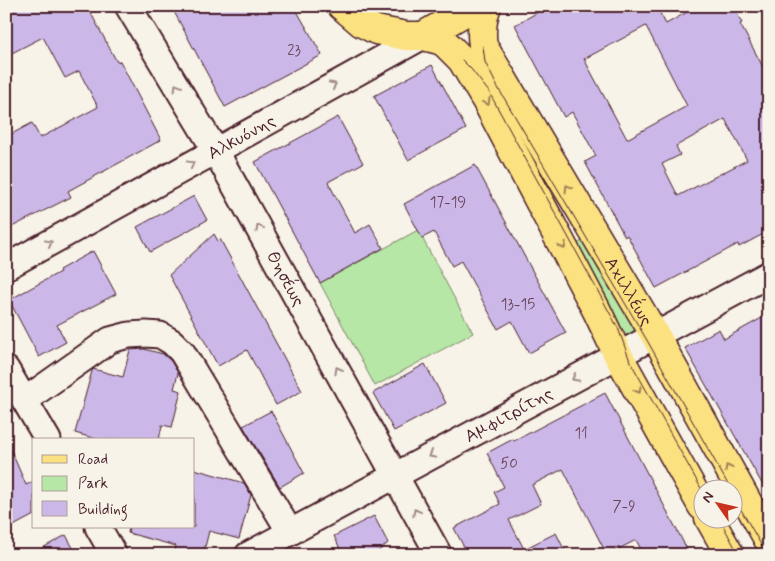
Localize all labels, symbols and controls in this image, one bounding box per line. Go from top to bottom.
house number: 23 [287,41,301,61]
one-way arrow [328,81,337,91]
one-way arrow [173,84,183,93]
one-way arrow [480,96,490,105]
street label: Αλκυόνης [204,109,280,166]
one-way arrow [185,160,194,170]
one-way arrow [564,184,574,193]
house number: 17-19 [430,193,466,213]
one-way arrow [255,224,265,233]
one-way arrow [43,239,52,249]
one-way arrow [557,240,567,249]
street label: Θησέως [260,247,310,311]
street label: Αχιλλέως [598,253,658,331]
house number: 13-15 [501,295,535,315]
one-way arrow [334,366,344,375]
one-way arrow [572,372,581,382]
street label: Αμφιτρίτης [461,382,557,449]
one-way arrow [631,384,641,393]
house number: 11 [574,424,588,444]
legend [32,438,195,528]
one-way arrow [429,449,438,459]
text: Road [78,450,108,470]
house number: 50 [500,454,518,474]
one-way arrow [725,464,735,473]
text: Park [78,474,108,494]
north arrow [692,478,742,528]
text: N [698,488,718,506]
house number: 7-9 [612,497,636,517]
text: Building [78,500,128,521]
one-way arrow [413,508,423,517]

